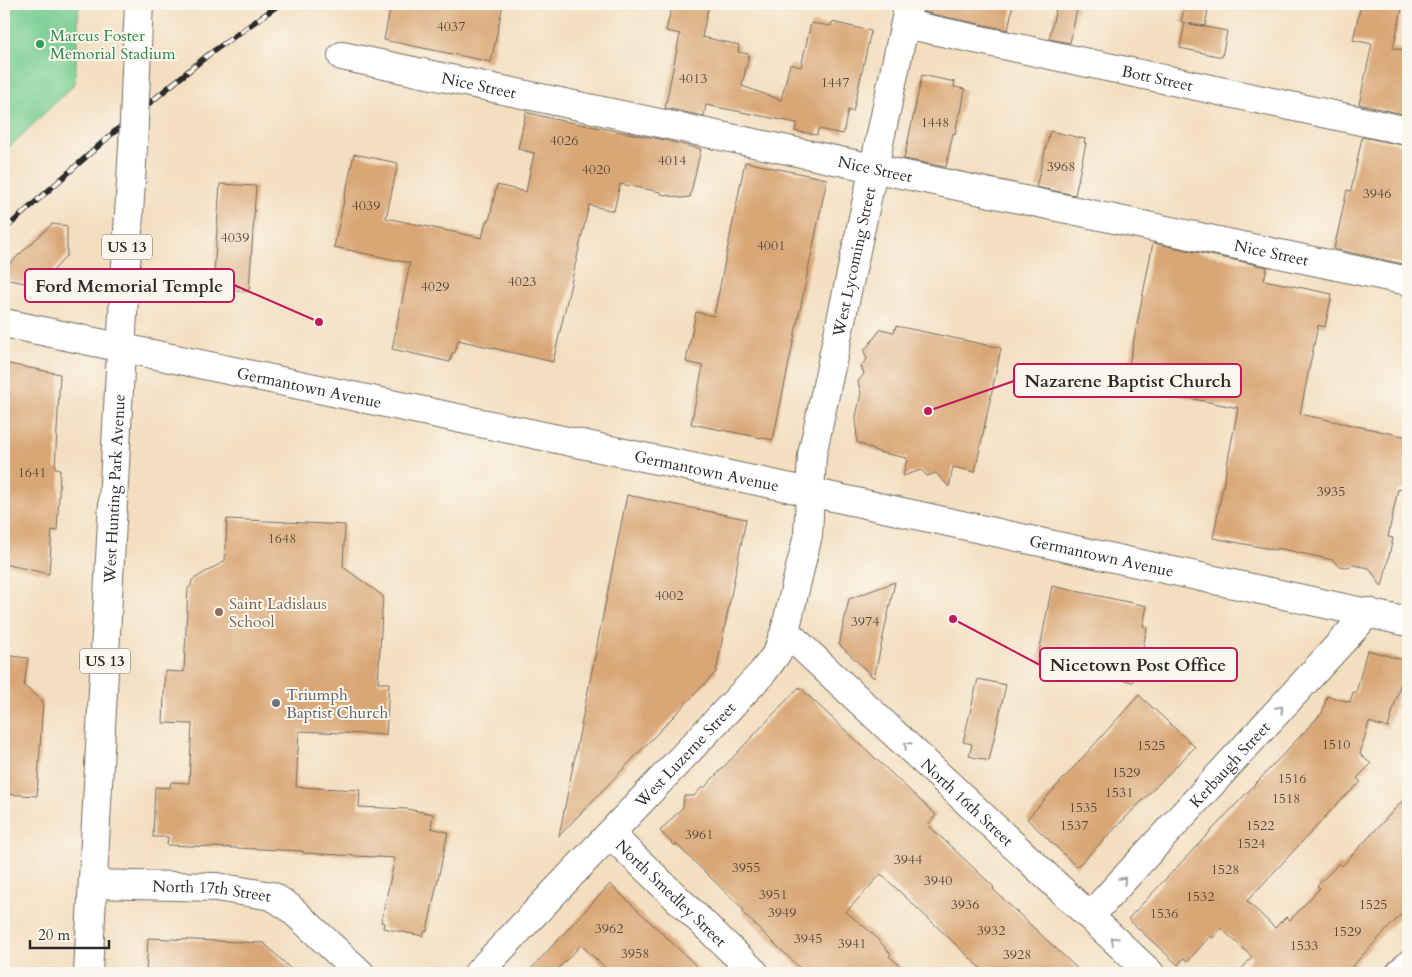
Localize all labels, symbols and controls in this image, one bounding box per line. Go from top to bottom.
house number: 4037 [437,17,465,36]
place label: Marcus Foster Memorial Stadium [50,25,176,65]
marker: Marcus Foster Memorial Stadium [34,38,46,50]
street label: Bott Street [1119,60,1195,97]
street label: Nice Street [440,67,518,104]
house number: 4013 [679,69,707,88]
house number: 1447 [821,73,849,92]
house number: 1448 [921,113,949,132]
house number: 4026 [550,131,578,150]
house number: 4014 [658,151,686,170]
street label: Nice Street [836,151,914,188]
house number: 3968 [1047,157,1075,176]
house number: 4020 [582,160,610,179]
house number: 3946 [1363,184,1391,203]
street label: West Lycoming Street [828,185,881,340]
house number: 4039 [352,196,380,215]
house number: 4039 [221,228,249,247]
road number: US 13 [102,234,152,260]
street label: Nice Street [1232,235,1311,272]
house number: 4001 [757,236,785,255]
callout: Ford Memorial Temple [25,269,234,302]
house number: 4023 [508,272,536,291]
text: Ford Memorial Temple [35,274,223,299]
house number: 4029 [421,277,449,296]
street label: Germantown Avenue [235,362,383,414]
callout: Nazarene Baptist Church [1014,364,1241,397]
text: Nazarene Baptist Church [1024,369,1232,394]
street label: West Hunting Park Avenue [99,393,131,585]
street label: Germantown Avenue [632,445,781,497]
house number: 1641 [18,463,46,482]
house number: 3935 [1317,482,1345,501]
house number: 1648 [268,529,296,548]
street label: Germantown Avenue [1027,530,1176,583]
house number: 4002 [655,586,683,605]
place label: Saint Ladislaus School [229,593,327,633]
marker: Saint Ladislaus School [213,606,225,618]
house number: 3974 [851,612,879,631]
road number: US 13 [80,648,130,674]
callout: Nicetown Post Office [1040,648,1237,681]
text: Nicetown Post Office [1050,653,1226,678]
place label: Triumph Baptist Church [286,684,388,724]
marker: Triumph Baptist Church [270,697,282,709]
street label: West Luzerne Street [630,698,741,813]
one-way arrow [1274,705,1283,714]
street label: Kerbaugh Street [1185,717,1275,813]
house number: 1510 [1322,735,1350,754]
house number: 1525 [1137,736,1165,755]
one-way arrow [903,742,912,751]
street label: North 16th Street [916,754,1018,851]
house number: 1529 [1112,763,1140,782]
house number: 1516 [1278,769,1306,788]
house number: 1531 [1105,783,1133,802]
house number: 1518 [1272,789,1300,808]
house number: 1535 [1069,798,1097,817]
house number: 1537 [1060,816,1088,835]
house number: 1522 [1246,816,1274,835]
house number: 3961 [685,825,713,844]
house number: 1524 [1237,834,1265,853]
street label: North Smedley Street [610,835,731,952]
house number: 3944 [894,850,922,869]
house number: 3955 [732,858,760,877]
house number: 1528 [1211,860,1239,879]
house number: 3940 [924,871,952,890]
street label: North 17th Street [152,875,273,908]
one-way arrow [1117,877,1126,886]
house number: 3951 [759,885,787,904]
house number: 1532 [1186,887,1214,906]
house number: 3936 [951,895,979,914]
house number: 1525 [1359,895,1387,914]
house number: 3949 [768,903,796,922]
house number: 1536 [1150,904,1178,923]
scale bar [30,917,109,949]
house number: 3962 [595,919,623,938]
house number: 3932 [977,921,1005,940]
house number: 1529 [1333,922,1361,941]
text: 20 m [38,925,70,945]
house number: 3945 [794,929,822,948]
house number: 3941 [838,934,866,953]
house number: 1533 [1290,936,1318,955]
one-way arrow [1111,937,1120,946]
house number: 3958 [621,944,649,963]
house number: 3928 [1003,945,1031,964]

